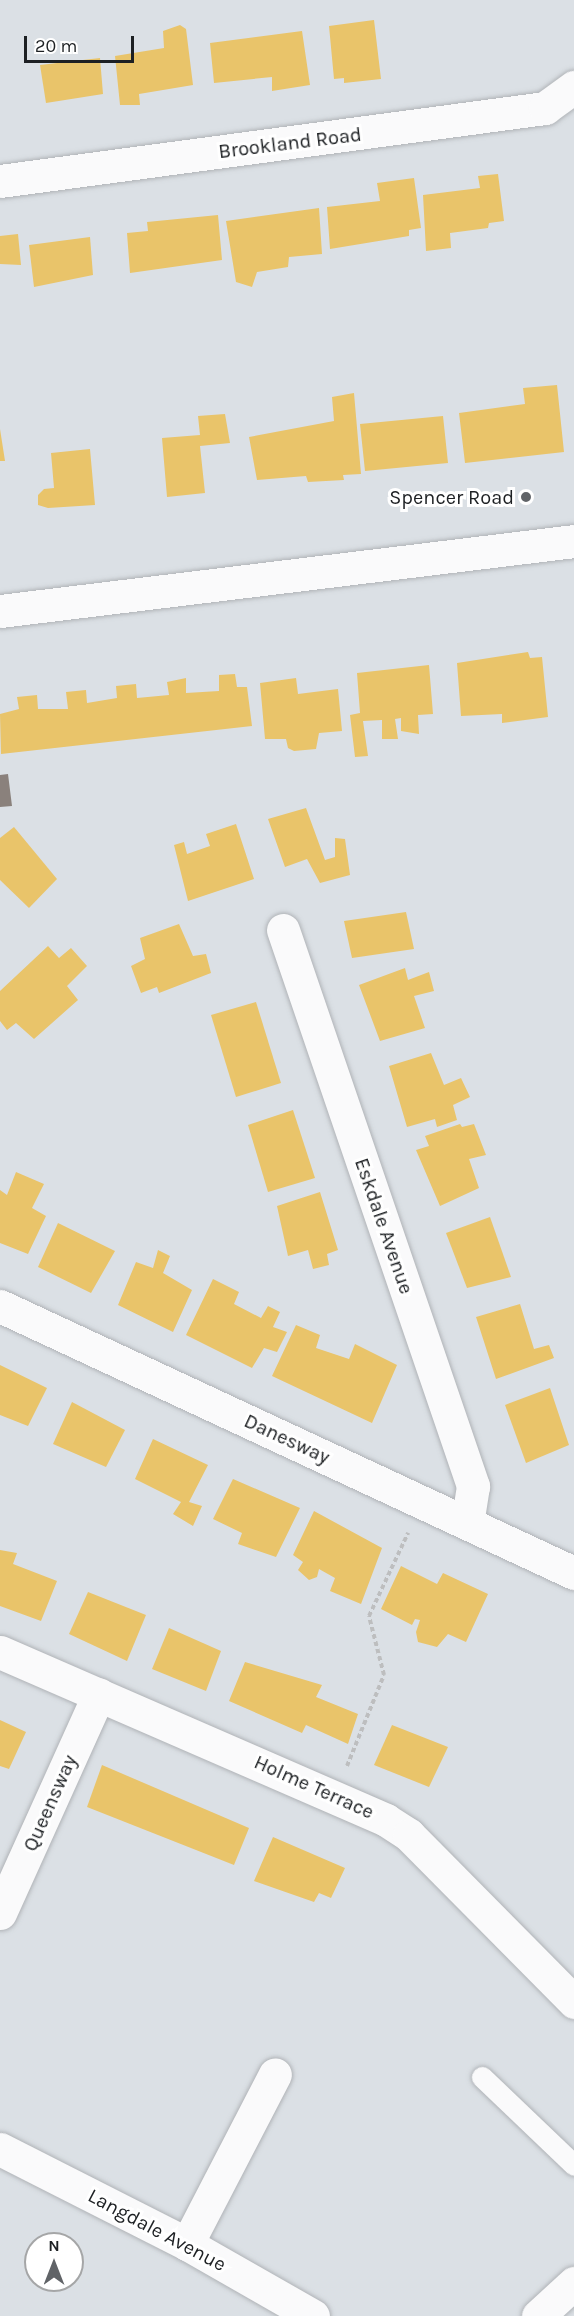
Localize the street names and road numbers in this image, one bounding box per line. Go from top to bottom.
street label: Brookland Road [217,122,363,164]
street label: Eskdale Avenue [349,1155,419,1297]
street label: Danesway [240,1409,334,1469]
street label: Holme Terrace [250,1750,378,1824]
street label: Queensway [18,1751,82,1855]
street label: Langdale Avenue [84,2183,230,2277]

